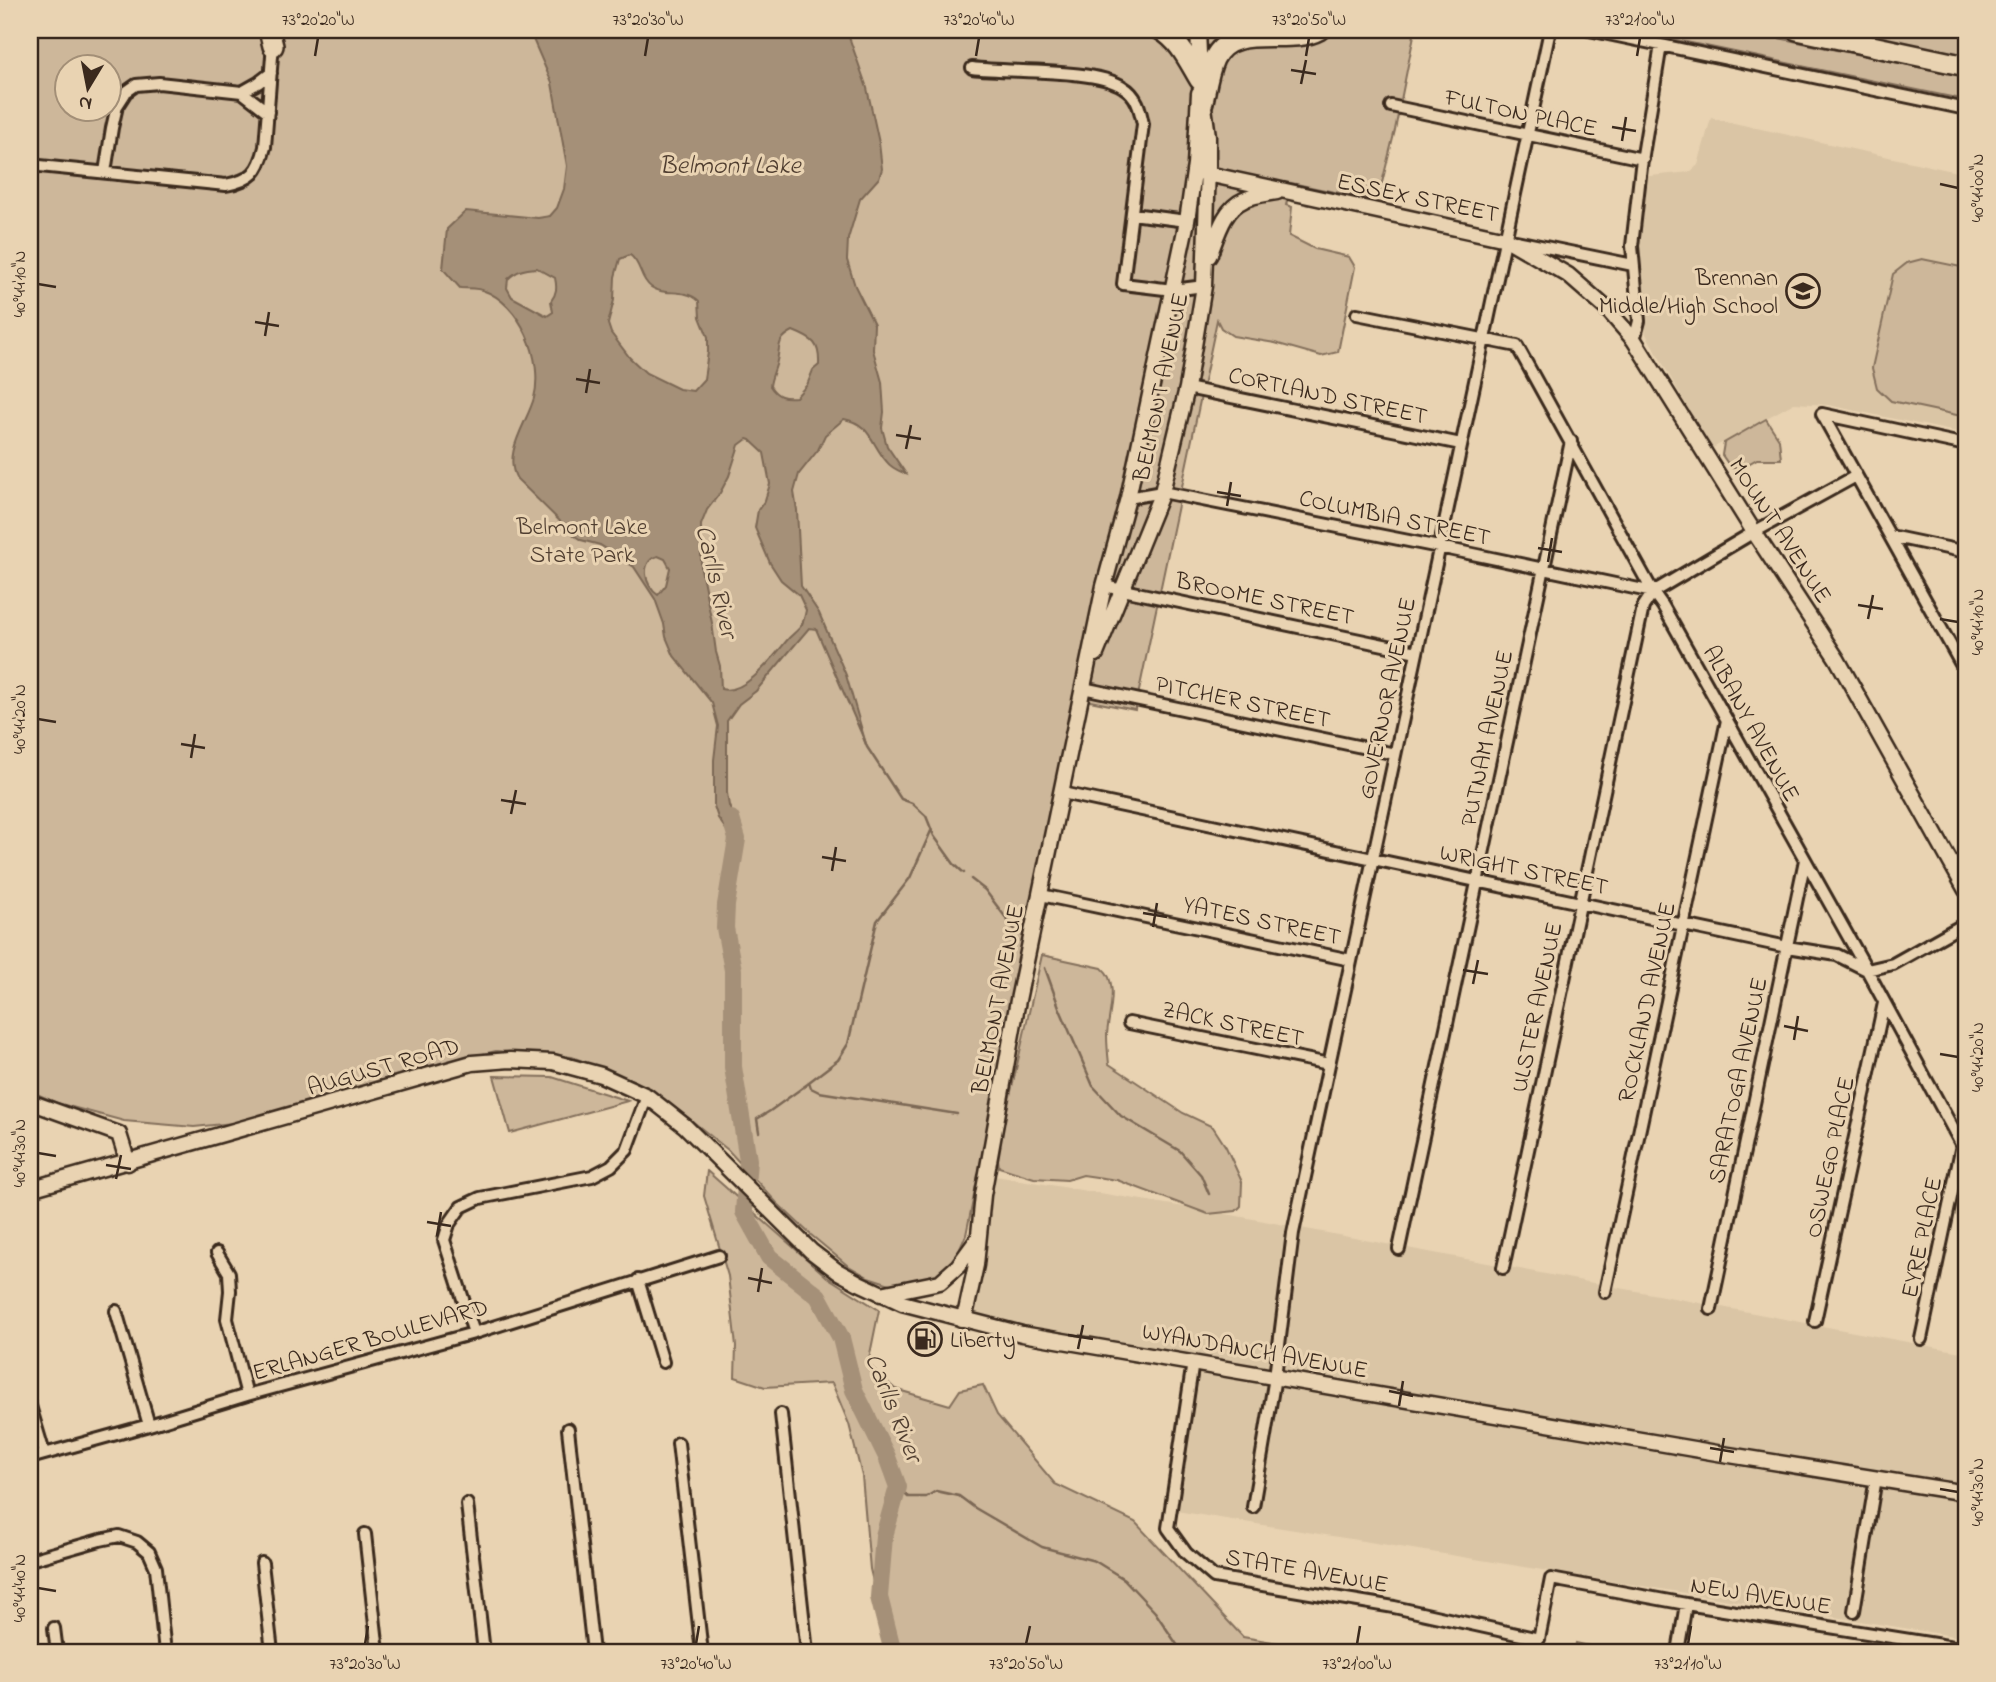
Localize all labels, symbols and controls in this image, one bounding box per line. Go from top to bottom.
text: 73°20'20"W [281,8,355,34]
text: 73°20'30"W [612,8,684,34]
text: 73°20'40"W [943,8,1015,34]
text: 73°20'50"W [1272,8,1346,34]
text: 73°21'00"W [1605,8,1675,34]
north arrow [52,52,122,122]
street label: FULTON PLACE [1440,81,1600,148]
text: N [77,88,94,117]
water label: Belmont Lake [659,148,802,186]
text: 40°44'00"N [1966,154,1992,222]
street label: ESSEX STREET [1333,165,1502,234]
text: 40°44'10"N [8,251,34,317]
place label: Brennan Middle/High School [1599,262,1778,325]
school or university icon: Brennan Middle/High School [1784,272,1822,310]
street label: BELMONT AVENUE [1125,290,1200,486]
street label: CORTLAND STREET [1225,359,1430,436]
street label: MOUNT AVENUE [1718,451,1839,611]
street label: COLUMBIA STREET [1296,482,1494,557]
park label: Belmont Lake State Park [515,511,648,574]
water label: Carlls River [684,522,747,645]
street label: BROOME STREET [1171,564,1357,636]
text: 40°44'10"N [1966,589,1992,655]
street label: GOVERNOR AVENUE [1350,594,1427,803]
street label: ALBANY AVENUE [1692,639,1807,809]
street label: PUTNAM AVENUE [1453,647,1524,830]
street label: PITCHER STREET [1152,668,1333,739]
text: 40°44'20"N [8,684,34,754]
street label: WRIGHT STREET [1436,836,1611,906]
street label: YATES STREET [1179,889,1344,956]
street label: ROCKLAND AVENUE [1610,899,1687,1106]
street label: BELMONT AVENUE [964,902,1035,1098]
street label: ULSTER AVENUE [1503,919,1574,1096]
street label: SARATOGA AVENUE [1700,974,1778,1187]
street label: ZACK STREET [1158,993,1307,1058]
text: 40°44'20"N [1966,1022,1992,1092]
street label: AUGUST ROAD [303,1030,464,1107]
street label: OSWEGO PLACE [1797,1074,1866,1241]
text: 40°44'30"N [8,1119,34,1187]
street label: EYRE PLACE [1894,1174,1953,1301]
street label: ERLANGER BOULEVARD [249,1291,493,1392]
street label: WYANDANCH AVENUE [1139,1315,1370,1390]
fuel station icon: Liberty [906,1320,944,1358]
place label: Liberty [950,1324,1015,1360]
water label: Carlls River [853,1348,932,1471]
text: 40°44'30"N [1966,1458,1992,1526]
street label: STATE AVENUE [1222,1541,1391,1604]
text: 40°44'40"N [8,1554,34,1622]
street label: NEW AVENUE [1688,1569,1833,1626]
text: 73°20'30"W [329,1652,401,1678]
text: 73°20'40"W [660,1652,732,1678]
text: 73°20'50"W [989,1652,1063,1678]
text: 73°21'00"W [1322,1652,1392,1678]
text: 73°21'10"W [1654,1652,1722,1678]

